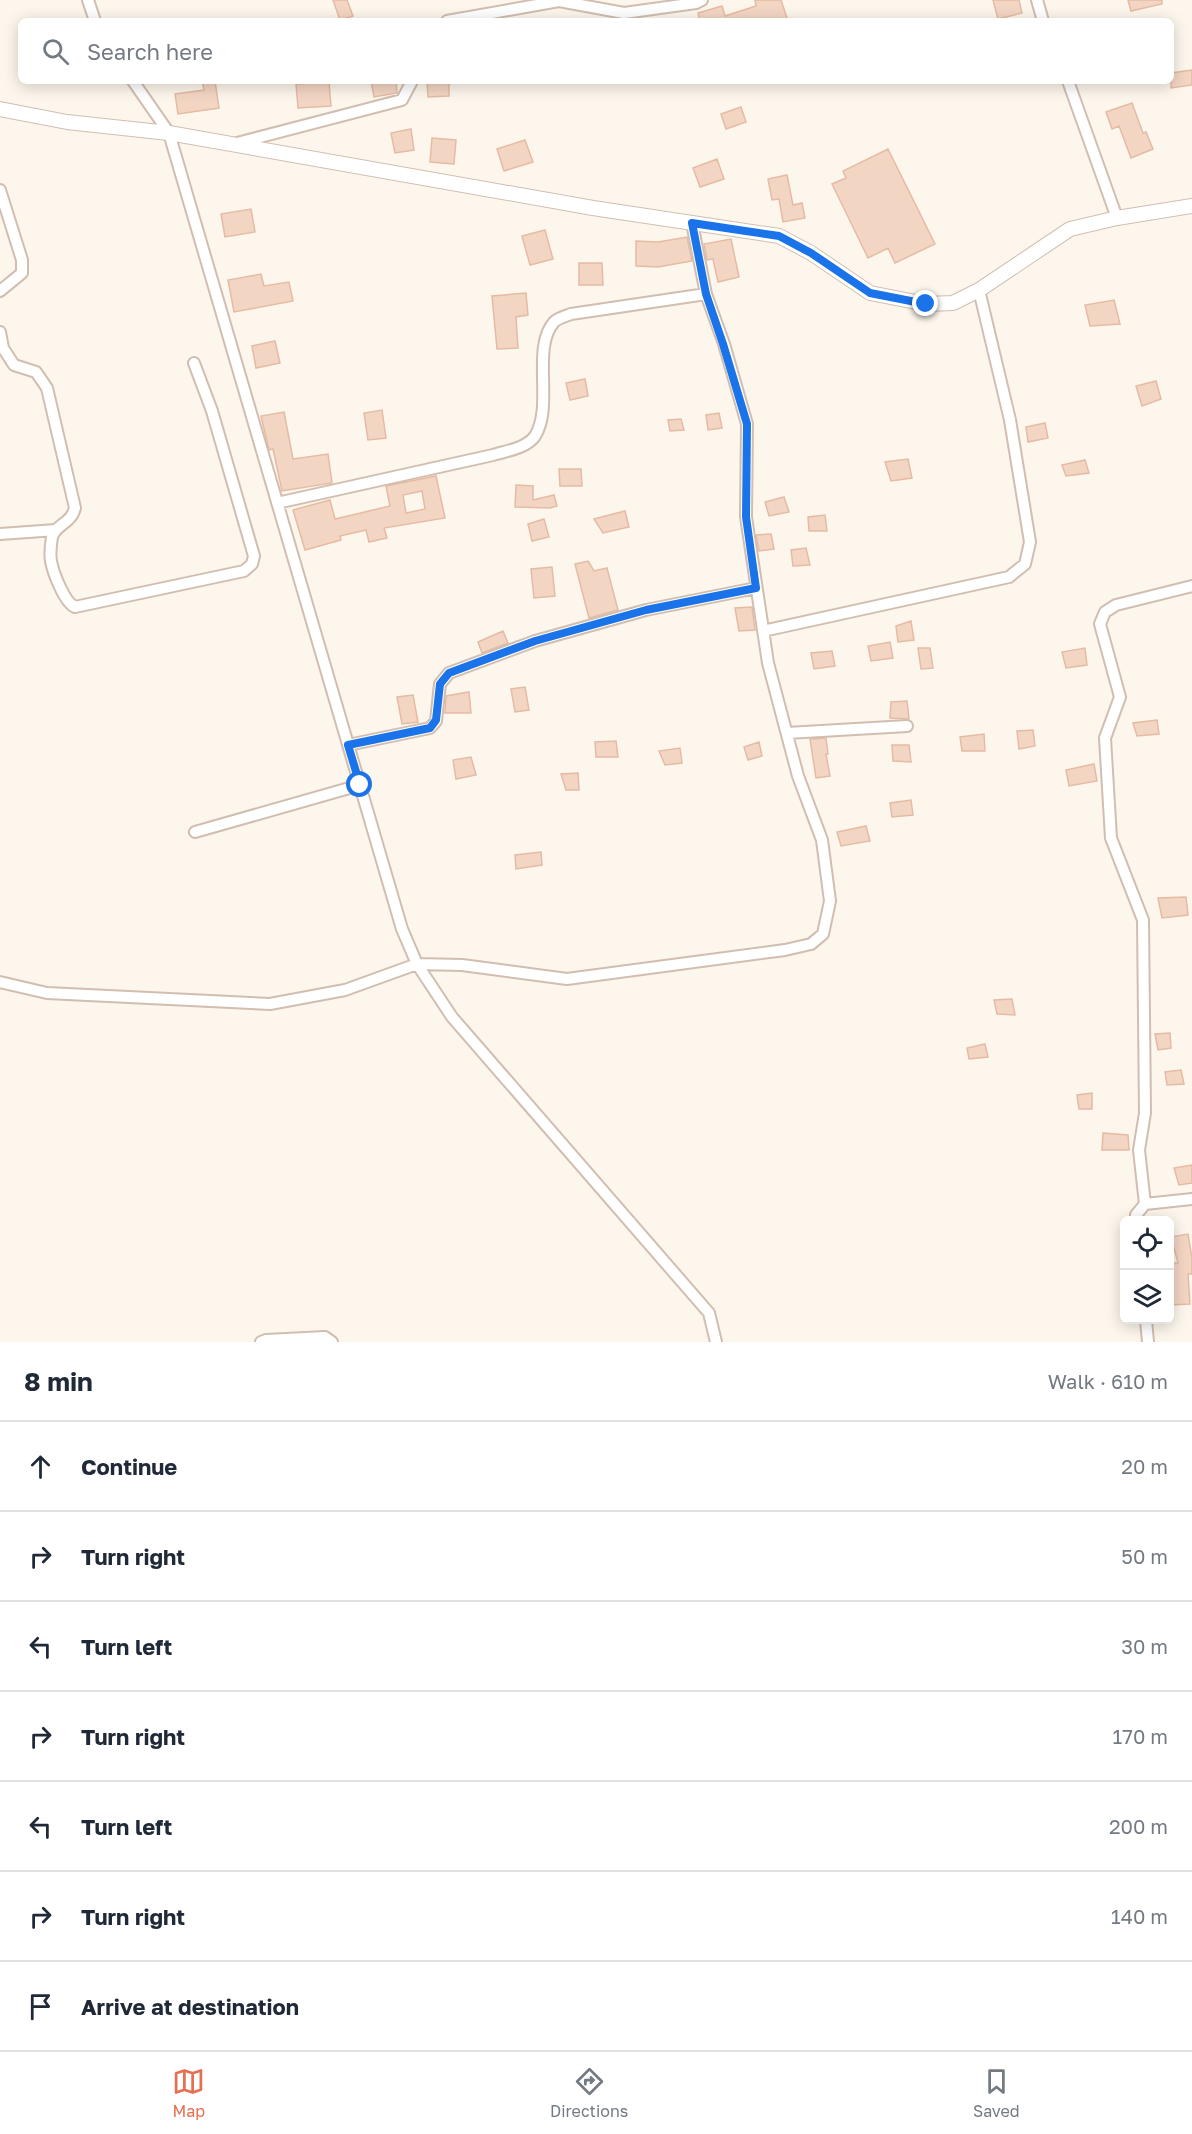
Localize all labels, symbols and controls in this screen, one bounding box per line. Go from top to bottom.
search box [18,18,1174,84]
icon: search [39,35,72,68]
text: Search here [87,38,213,65]
route end [912,290,938,316]
route start [346,771,372,797]
map controls [1120,1216,1174,1324]
button: locate [1120,1216,1174,1270]
button: layers [1120,1270,1174,1324]
text: 8 min [24,1366,93,1397]
text: Walk · 610 m [1048,1369,1168,1393]
icon: ahead [24,1450,57,1483]
text: Continue [81,1453,177,1480]
text: 20 m [1121,1454,1168,1478]
icon: right [24,1540,57,1573]
text: Turn right [81,1543,185,1570]
text: 50 m [1121,1544,1168,1568]
icon: left [24,1630,57,1663]
text: Turn left [81,1633,172,1660]
text: 30 m [1121,1634,1168,1658]
icon: right [24,1720,57,1753]
text: Turn right [81,1723,185,1750]
text: 170 m [1113,1724,1168,1748]
icon: left [24,1810,57,1843]
text: Turn left [81,1813,172,1840]
text: 200 m [1109,1814,1168,1838]
icon: right [24,1900,57,1933]
text: Turn right [81,1903,185,1930]
text: 140 m [1111,1904,1168,1928]
icon: arrive [24,1990,57,2023]
text: Arrive at destination [81,1993,299,2020]
tab: Map [172,2065,205,2121]
tab: Directions [550,2065,628,2121]
tab: Saved [973,2065,1020,2121]

